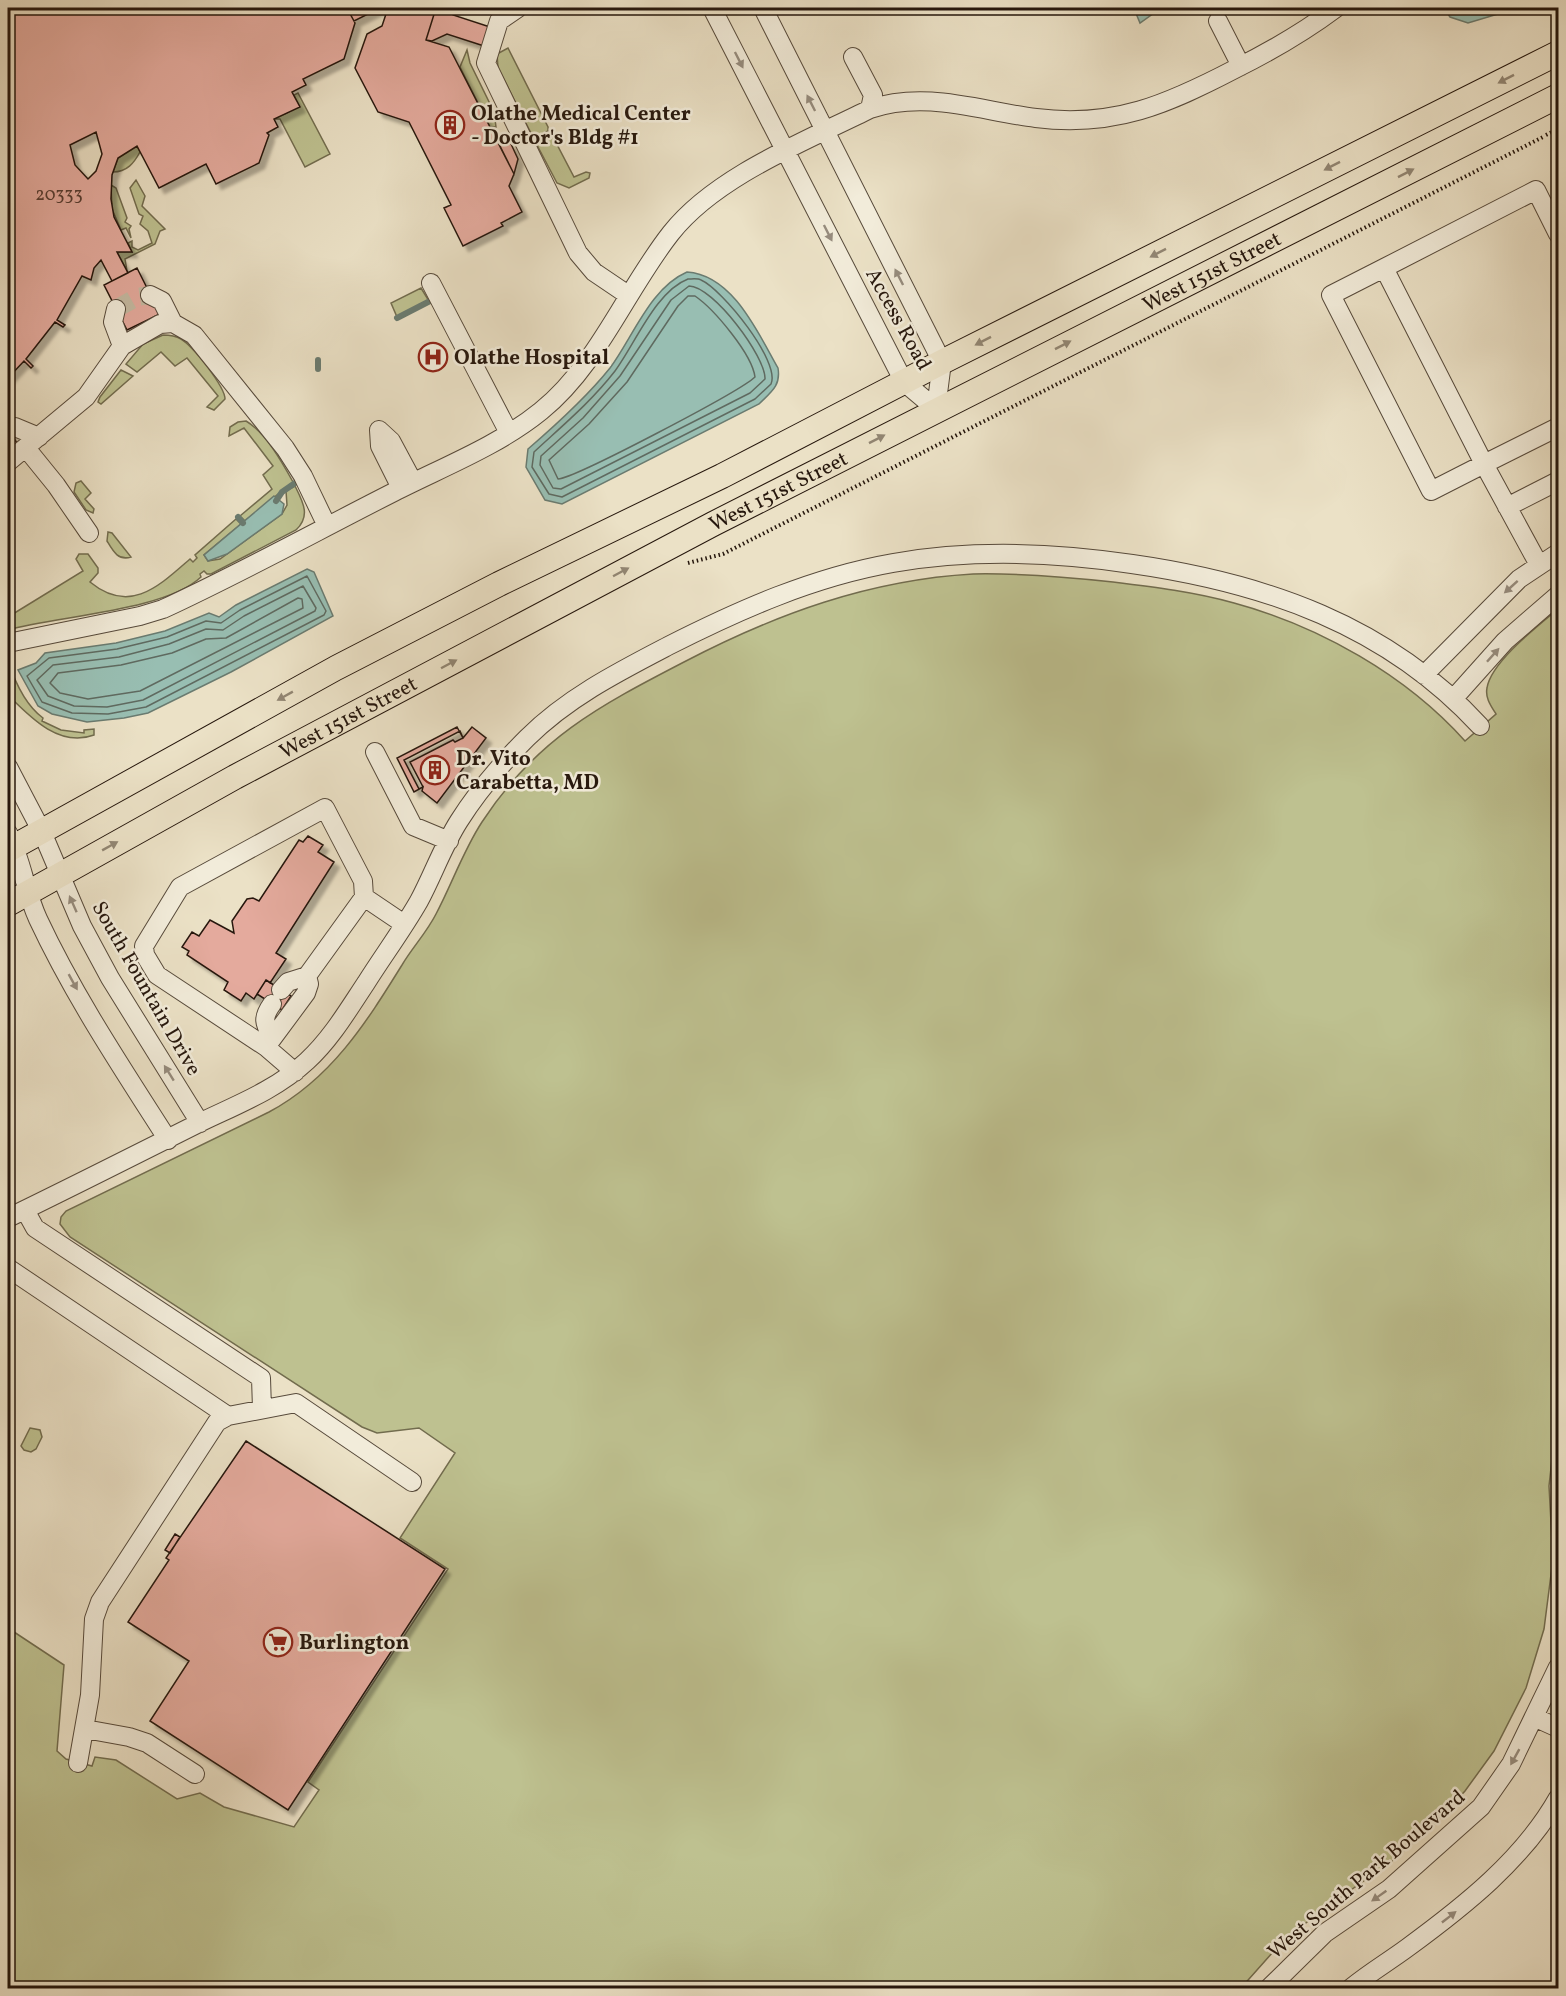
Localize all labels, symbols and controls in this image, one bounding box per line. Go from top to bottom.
one-way arrow [734,51,744,68]
one-way arrow [1498,74,1515,83]
one-way arrow [806,95,816,112]
place label: Olathe Medical Center - Doctor's Bldg #1 [471,100,691,153]
building icon: Olathe Medical Center - Doctor's Bldg #1 [434,109,466,141]
one-way arrow [1323,161,1340,171]
one-way arrow [1397,168,1415,178]
house number: 20333 [35,183,83,208]
one-way arrow [822,224,832,242]
street label: West 151st Street [1138,225,1287,320]
one-way arrow [1149,249,1166,258]
street label: Access Road [858,263,938,376]
one-way arrow [894,269,903,286]
one-way arrow [975,336,992,346]
one-way arrow [1054,340,1071,350]
hospital icon: Olathe Hospital [417,341,449,373]
place label: Olathe Hospital [454,344,609,373]
one-way arrow [869,434,886,444]
street label: West 151st Street [704,445,853,540]
one-way arrow [612,568,630,578]
one-way arrow [1503,580,1518,594]
one-way arrow [1486,647,1500,662]
one-way arrow [440,659,457,669]
street label: West 151st Street [275,670,423,767]
one-way arrow [277,691,293,702]
place label: Dr. Vito Carabetta, MD [456,745,599,798]
building icon: Dr. Vito Carabetta, MD [419,754,451,786]
one-way arrow [102,841,119,851]
one-way arrow [68,896,77,913]
street label: South Fountain Drive [84,896,208,1081]
one-way arrow [67,974,78,990]
one-way arrow [164,1065,175,1081]
supermarket icon: Burlington [262,1626,294,1658]
place label: Burlington [299,1629,409,1658]
one-way arrow [1510,1749,1520,1766]
street label: West South Park Boulevard [1262,1784,1472,1967]
one-way arrow [1372,1890,1388,1902]
one-way arrow [1441,1910,1457,1923]

